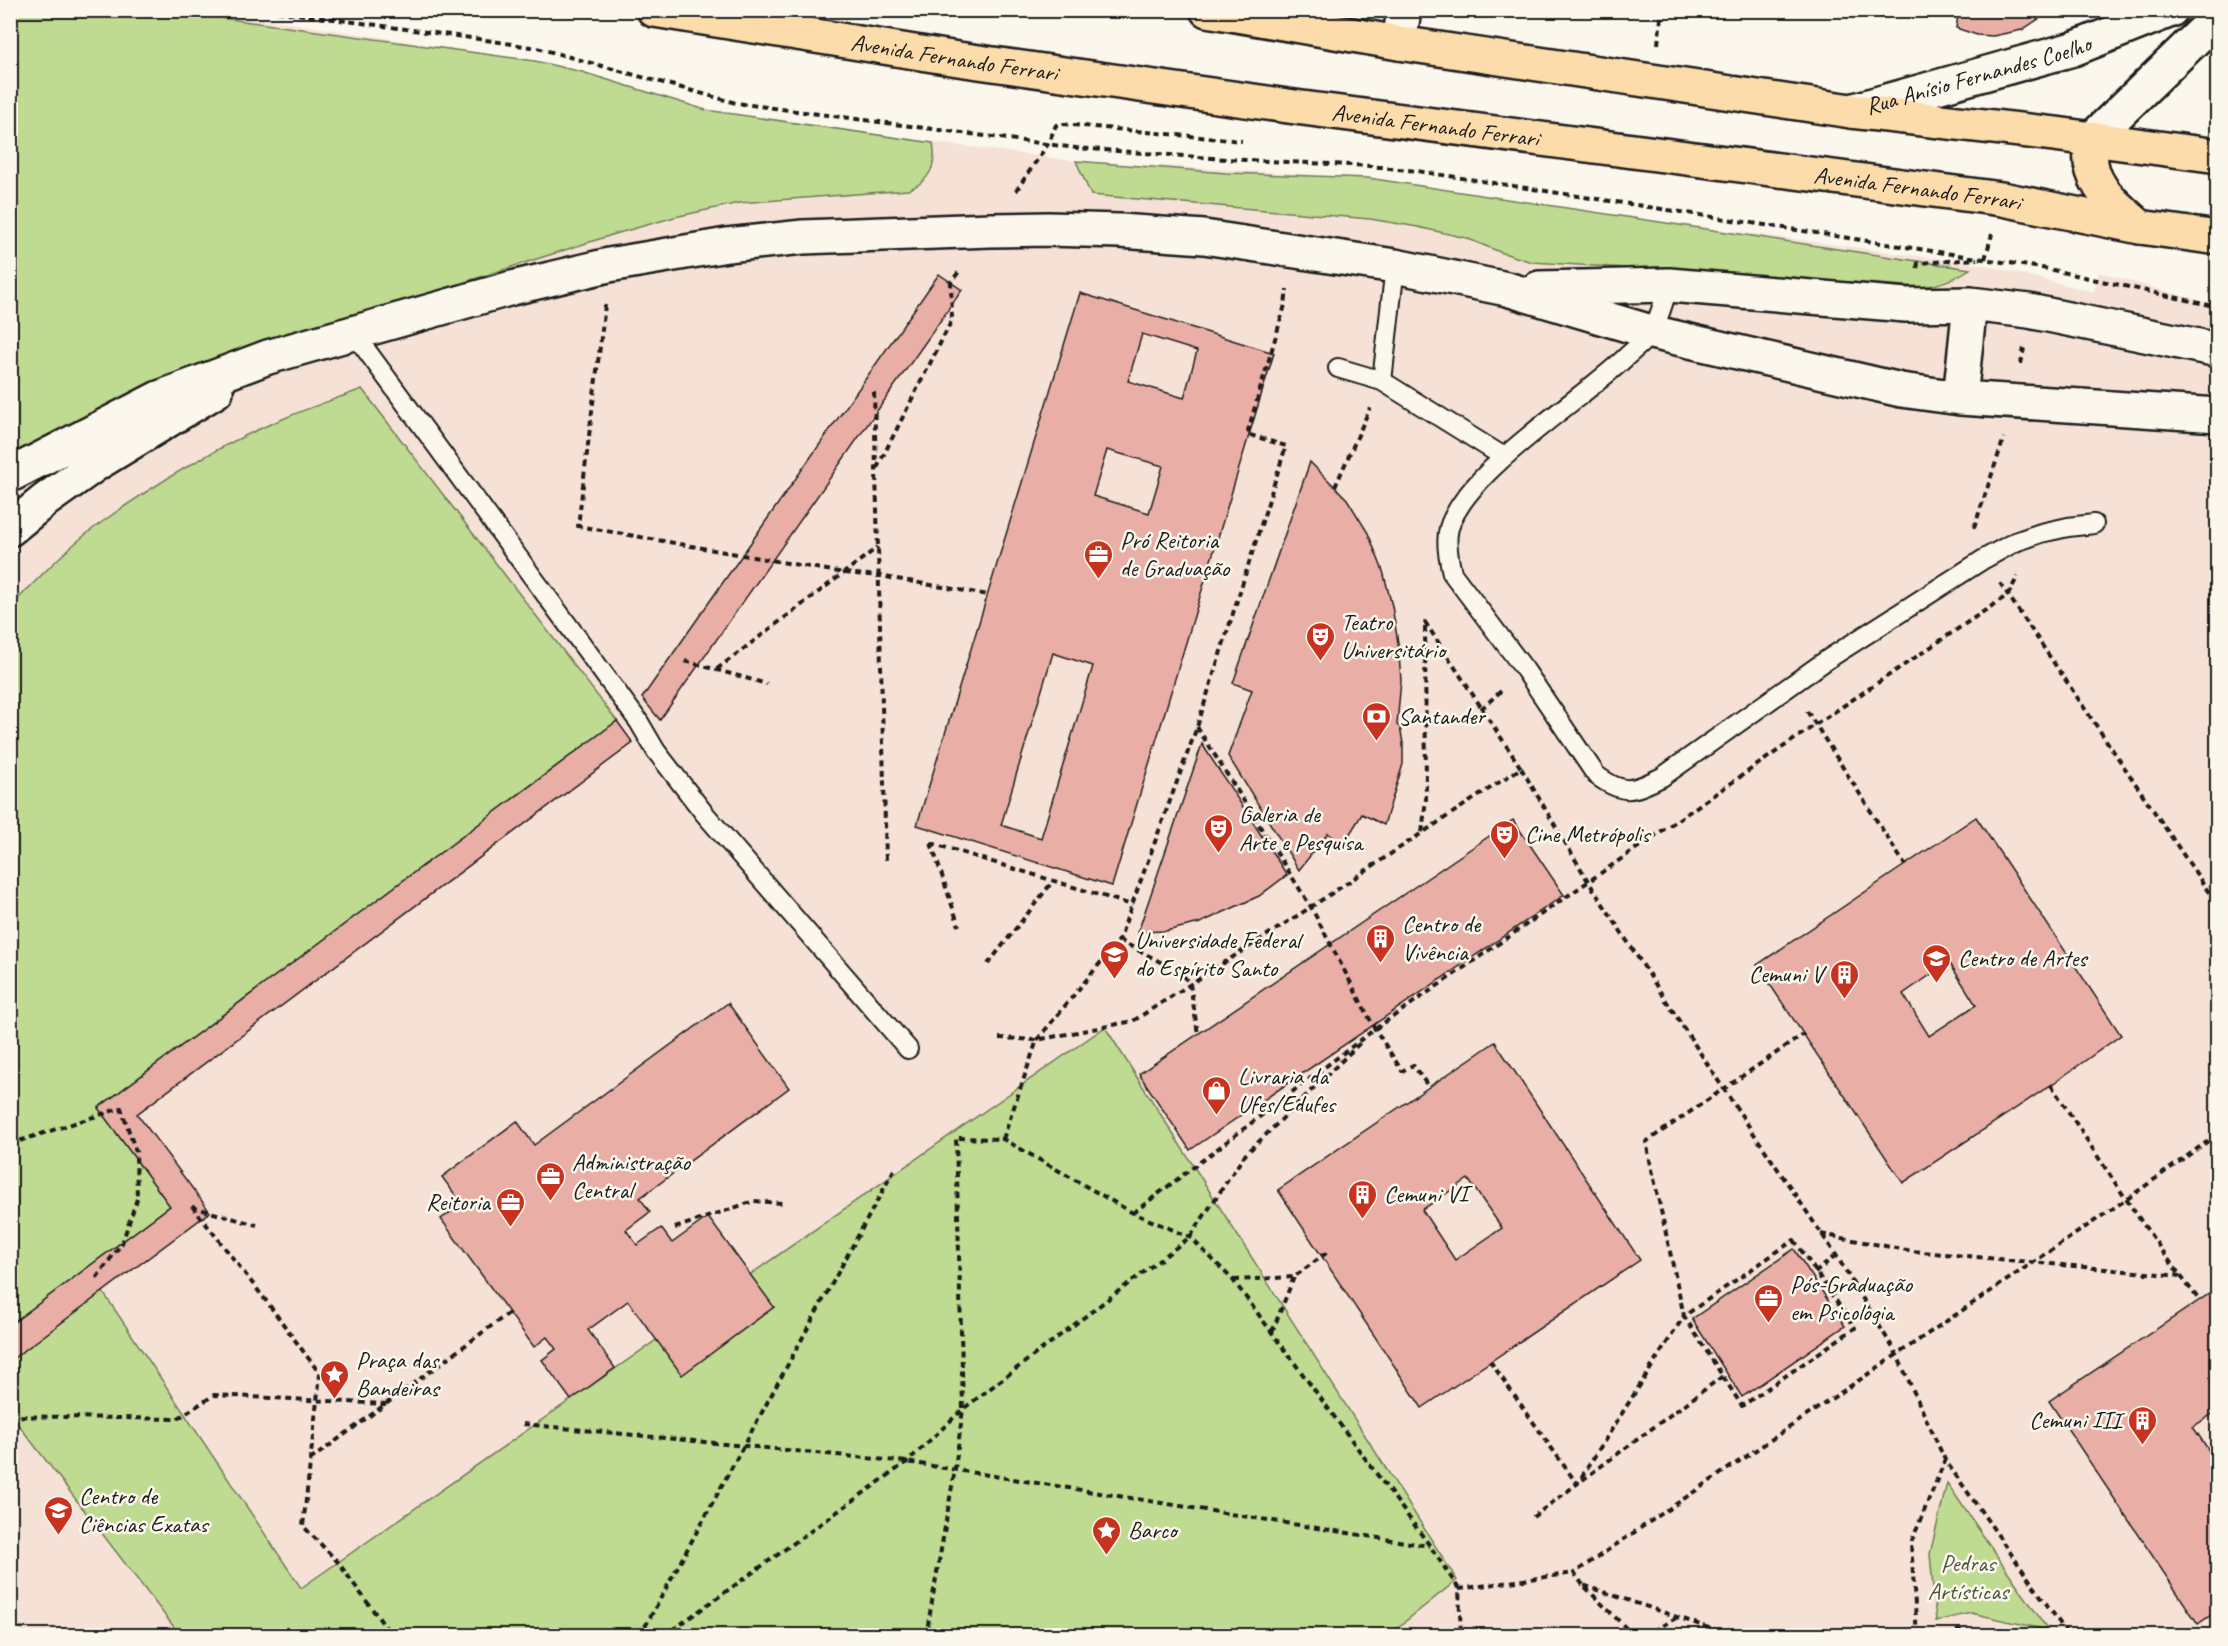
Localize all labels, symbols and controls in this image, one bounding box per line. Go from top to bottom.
street label: Avenida Fernando Ferrari [849,27,1063,88]
street label: Rua Anísio Fernandes Coelho [1862,28,2097,121]
street label: Avenida Fernando Ferrari [1330,97,1544,154]
street label: Avenida Fernando Ferrari [1812,160,2027,218]
place label: Pró Reitoria de Graduação [1120,525,1231,583]
office icon: Pró Reitoria de Graduação [1083,538,1115,580]
place label: Teatro Universitário [1341,607,1448,665]
theatre icon: Teatro Universitário [1304,620,1336,662]
bank icon: Santander [1361,700,1393,742]
place label: Santander [1398,701,1487,731]
place label: Galeria de Arte e Pesquisa [1239,799,1364,857]
theatre icon: Galeria de Arte e Pesquisa [1202,812,1234,854]
theatre icon: Cine Metrópolis [1488,818,1520,860]
place label: Cine Metrópolis [1525,819,1651,849]
place label: Centro de Vivência [1402,909,1482,967]
building icon: Centro de Vivência [1365,922,1397,964]
place label: Universidade Federal do Espírito Santo [1135,925,1304,983]
school or university icon: Universidade Federal do Espírito Santo [1098,938,1130,980]
school or university icon: Centro de Artes [1921,942,1953,984]
place label: Centro de Artes [1958,943,2089,973]
building icon: Cemuni V [1828,958,1860,1000]
place label: Cemuni V [1749,959,1827,989]
place label: Livraria da Ufes/Edufes [1238,1061,1337,1119]
shop icon: Livraria da Ufes/Edufes [1201,1074,1233,1116]
place label: Administração Central [572,1147,692,1205]
office icon: Administração Central [535,1160,567,1202]
building icon: Cemuni VI [1347,1178,1379,1220]
place label: Cemuni VI [1384,1179,1473,1209]
office icon: Reitoria [495,1186,527,1228]
place label: Reitoria [426,1187,491,1217]
place label: Pós-Graduação em Psicologia [1790,1269,1913,1327]
office icon: Pós-Graduação em Psicologia [1753,1282,1785,1324]
place label: Praça das Bandeiras [356,1345,442,1403]
place icon: Praça das Bandeiras [319,1358,351,1400]
building icon: Cemuni III [2126,1404,2158,1446]
place label: Cemuni III [2029,1405,2125,1435]
place label: Centro de Ciências Exatas [79,1481,209,1539]
school or university icon: Centro de Ciências Exatas [42,1494,74,1536]
place icon: Barco [1091,1514,1123,1556]
place label: Barco [1128,1515,1179,1545]
park label: Pedras Artísticas [1928,1548,2011,1606]

